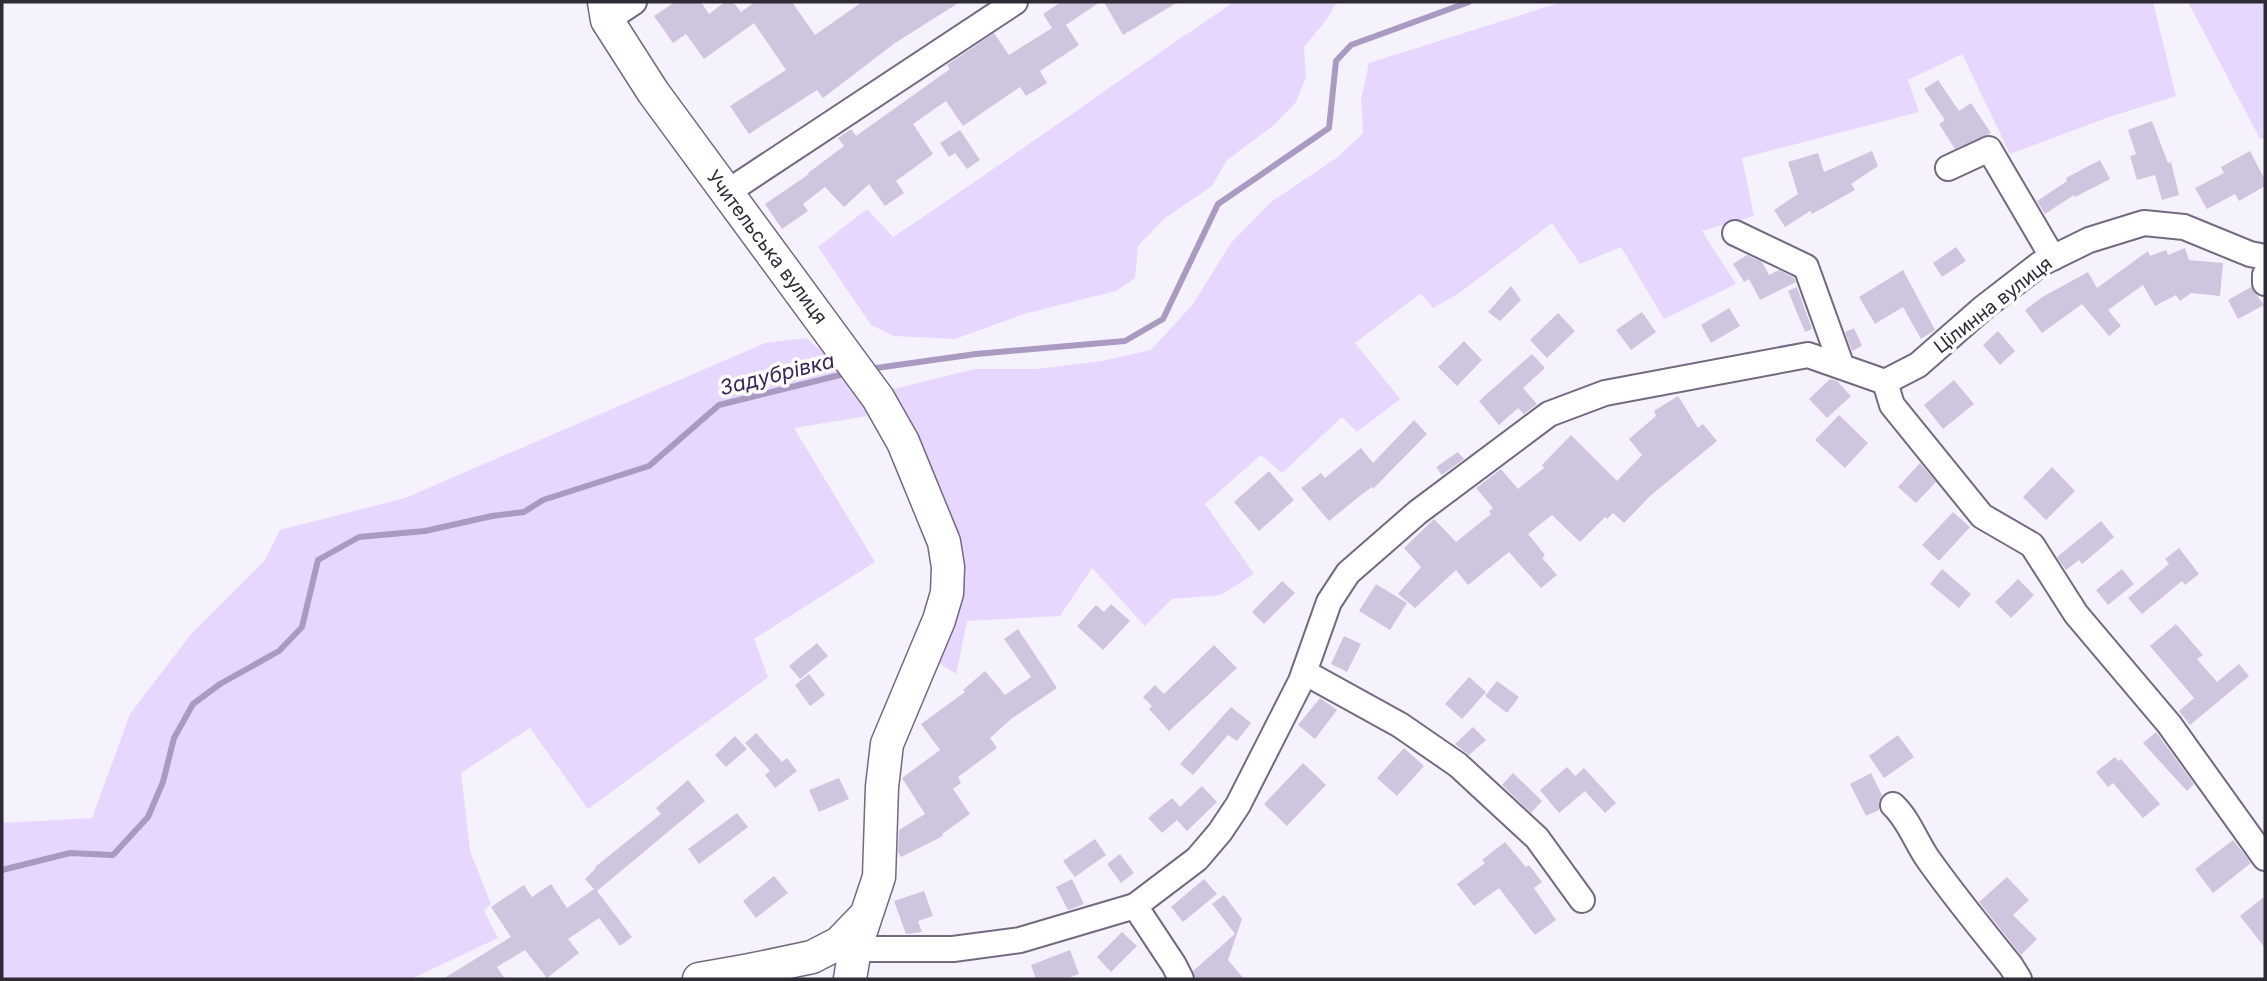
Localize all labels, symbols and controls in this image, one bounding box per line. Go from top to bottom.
street label: Учительська вулиця [702,166,832,328]
street label: Цілинна вулиця [1929,252,2057,358]
water label: Задубрівка [717,348,837,400]

